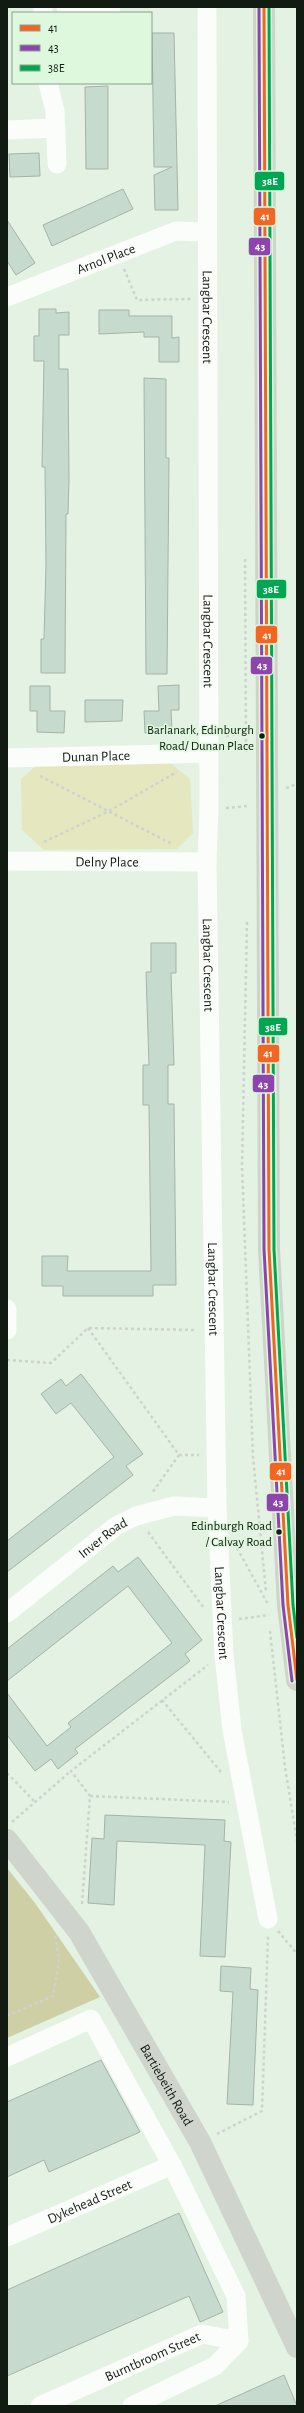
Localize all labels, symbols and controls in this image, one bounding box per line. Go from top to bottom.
legend [12,12,152,84]
text: 41 [48,22,58,34]
text: 43 [48,42,59,54]
text: 38E [48,62,65,74]
line badge: 38E [254,171,285,191]
text: 38E [262,176,278,187]
line badge: 41 [253,207,276,226]
text: 41 [260,211,270,222]
line badge: 43 [248,237,271,256]
text: 43 [255,241,265,252]
street label: Arnol Place [75,242,137,277]
street label: Langbar Crescent [200,270,214,364]
line badge: 38E [256,579,287,599]
text: 38E [263,584,279,595]
street label: Langbar Crescent [200,594,215,688]
line badge: 41 [255,625,278,644]
text: 41 [262,630,272,641]
line badge: 43 [250,656,273,675]
text: 43 [257,660,267,671]
place label: Barlanark, Edinburgh Road/ Dunan Place [147,724,254,753]
marker: Barlanark, Edinburgh Road/ Dunan Place [257,731,267,741]
street label: Dunan Place [62,749,130,765]
street label: Delny Place [75,855,139,870]
street label: Langbar Crescent [200,918,215,1012]
line badge: 38E [258,1017,288,1036]
text: 38E [265,1022,281,1033]
line badge: 41 [257,1044,280,1063]
text: 41 [263,1048,273,1059]
line badge: 43 [252,1074,275,1093]
text: 43 [258,1079,268,1090]
street label: Langbar Crescent [205,1242,220,1336]
line badge: 41 [269,1462,292,1481]
text: 41 [276,1466,286,1477]
line badge: 43 [266,1493,289,1512]
text: 43 [273,1497,283,1508]
street label: Inver Road [76,1516,130,1561]
place label: Edinburgh Road / Calvay Road [191,1520,272,1549]
marker: Edinburgh Road / Calvay Road [274,1527,284,1537]
street label: Langbar Crescent [212,1566,230,1661]
street label: Bartiebeith Road [137,2042,195,2128]
street label: Dykehead Street [46,2177,135,2226]
street label: Burntbroom Street [103,2330,203,2384]

